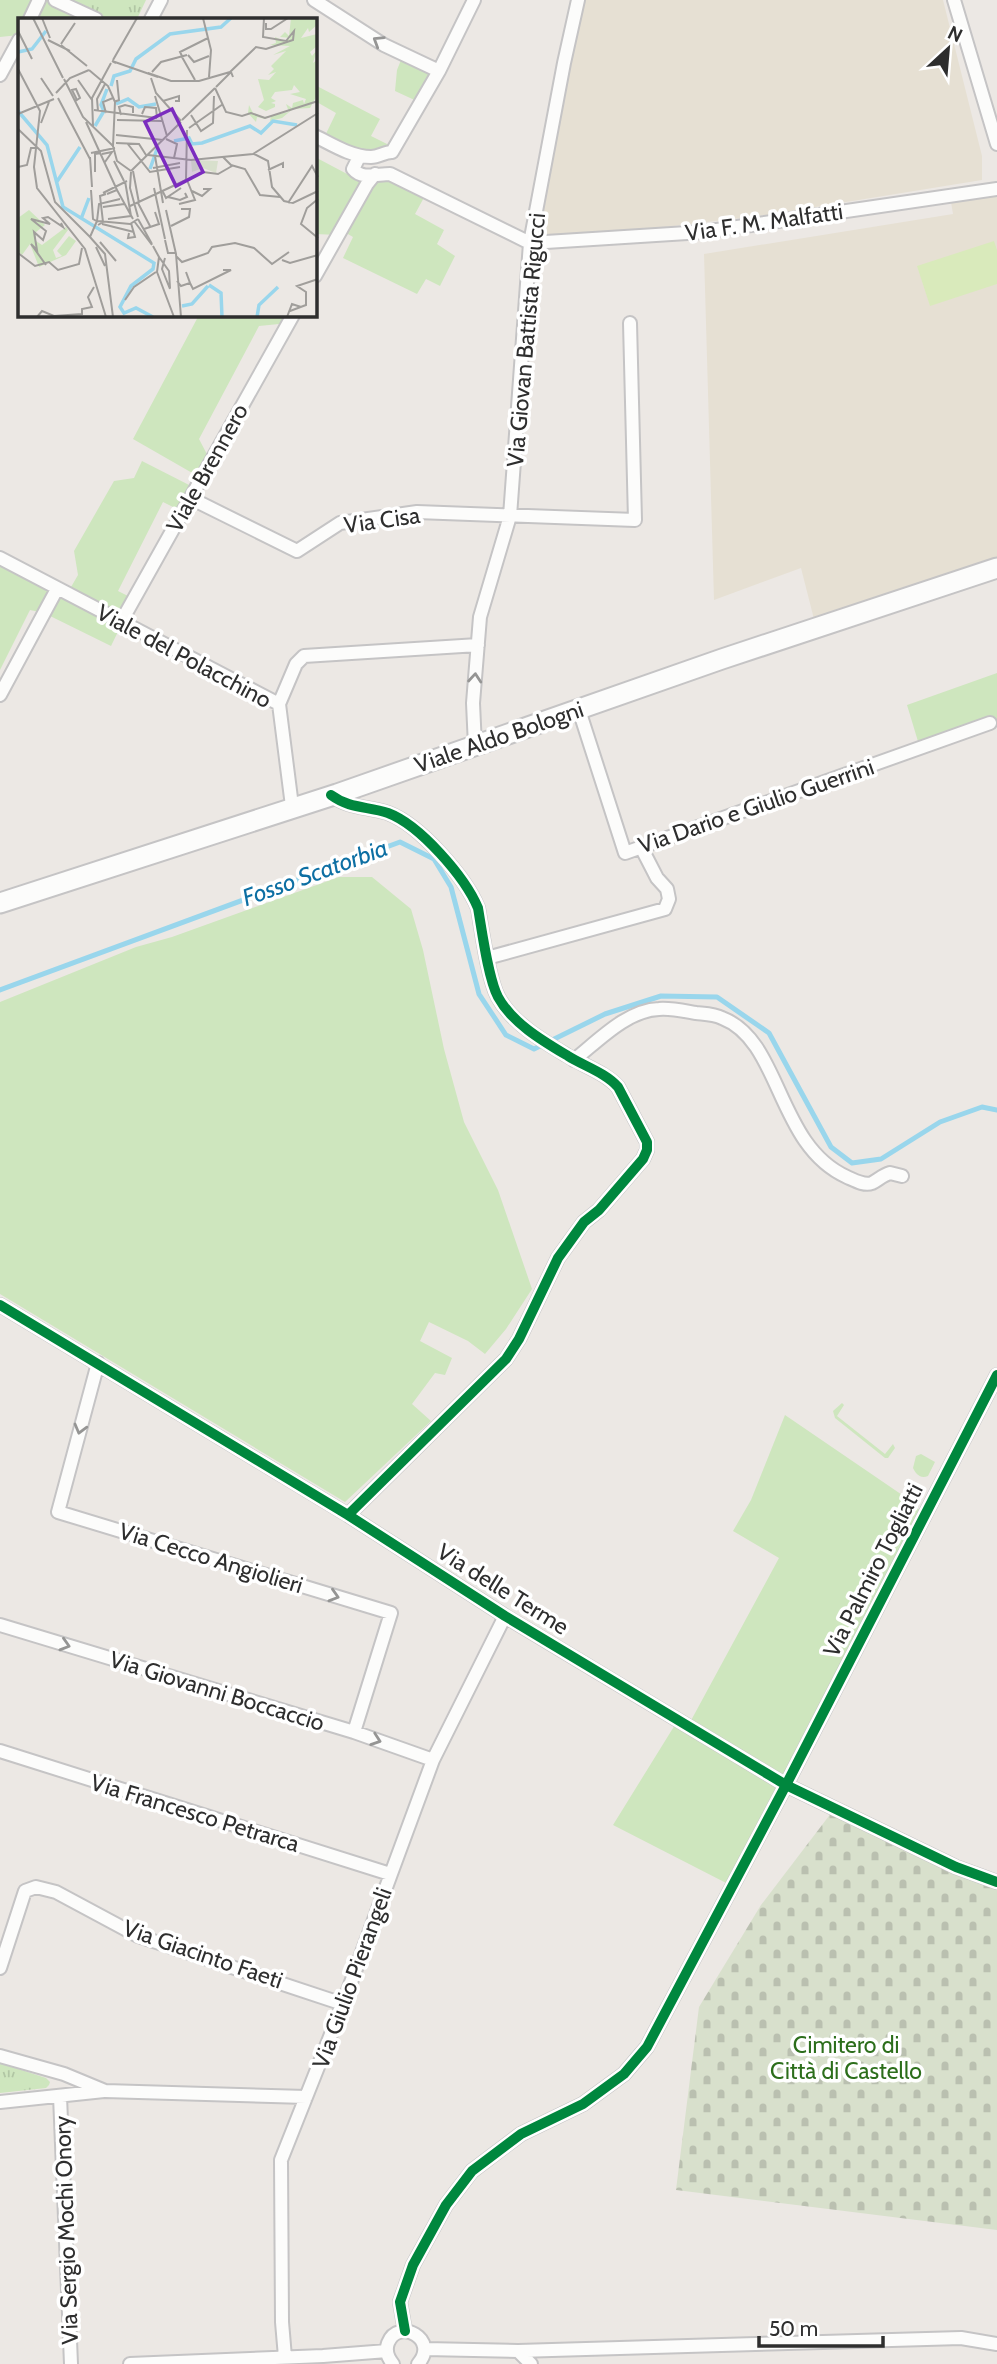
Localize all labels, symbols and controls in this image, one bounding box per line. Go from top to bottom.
north arrow [913,14,983,84]
inset map [18,18,317,317]
text: N [944,21,966,47]
one-way arrow [373,36,386,49]
street label: Via F. M. Malfatti [683,197,845,247]
street label: Via Giovan Battista Rigucci [501,212,551,468]
street label: Viale Brennero [160,399,254,537]
street label: Via Cisa [342,501,422,539]
street label: Viale del Polacchino [92,598,276,714]
one-way arrow [467,672,482,683]
street label: Viale Aldo Bologni [411,695,587,779]
street label: Via Dario e Giulio Guerrini [635,753,877,859]
water label: Fosso Scatorbia [238,833,391,912]
one-way arrow [74,1423,88,1435]
street label: Via Palmiro Togliatti [817,1478,929,1662]
street label: Via Cecco Angiolieri [116,1517,306,1599]
street label: Via delle Terme [432,1537,574,1641]
one-way arrow [328,1588,340,1602]
one-way arrow [59,1636,71,1651]
street label: Via Giovanni Boccaccio [106,1645,328,1737]
one-way arrow [370,1732,382,1746]
street label: Via Francesco Petrarca [87,1768,303,1858]
street label: Via Giulio Pierangeli [306,1884,398,2072]
street label: Via Giacinto Faeti [119,1914,287,1994]
park label: Cimitero di Città di Castello [770,2031,922,2085]
street label: Via Sergio Mochi Onory [48,2115,84,2345]
scale bar [759,2304,883,2348]
text: 50 m [769,2316,818,2341]

